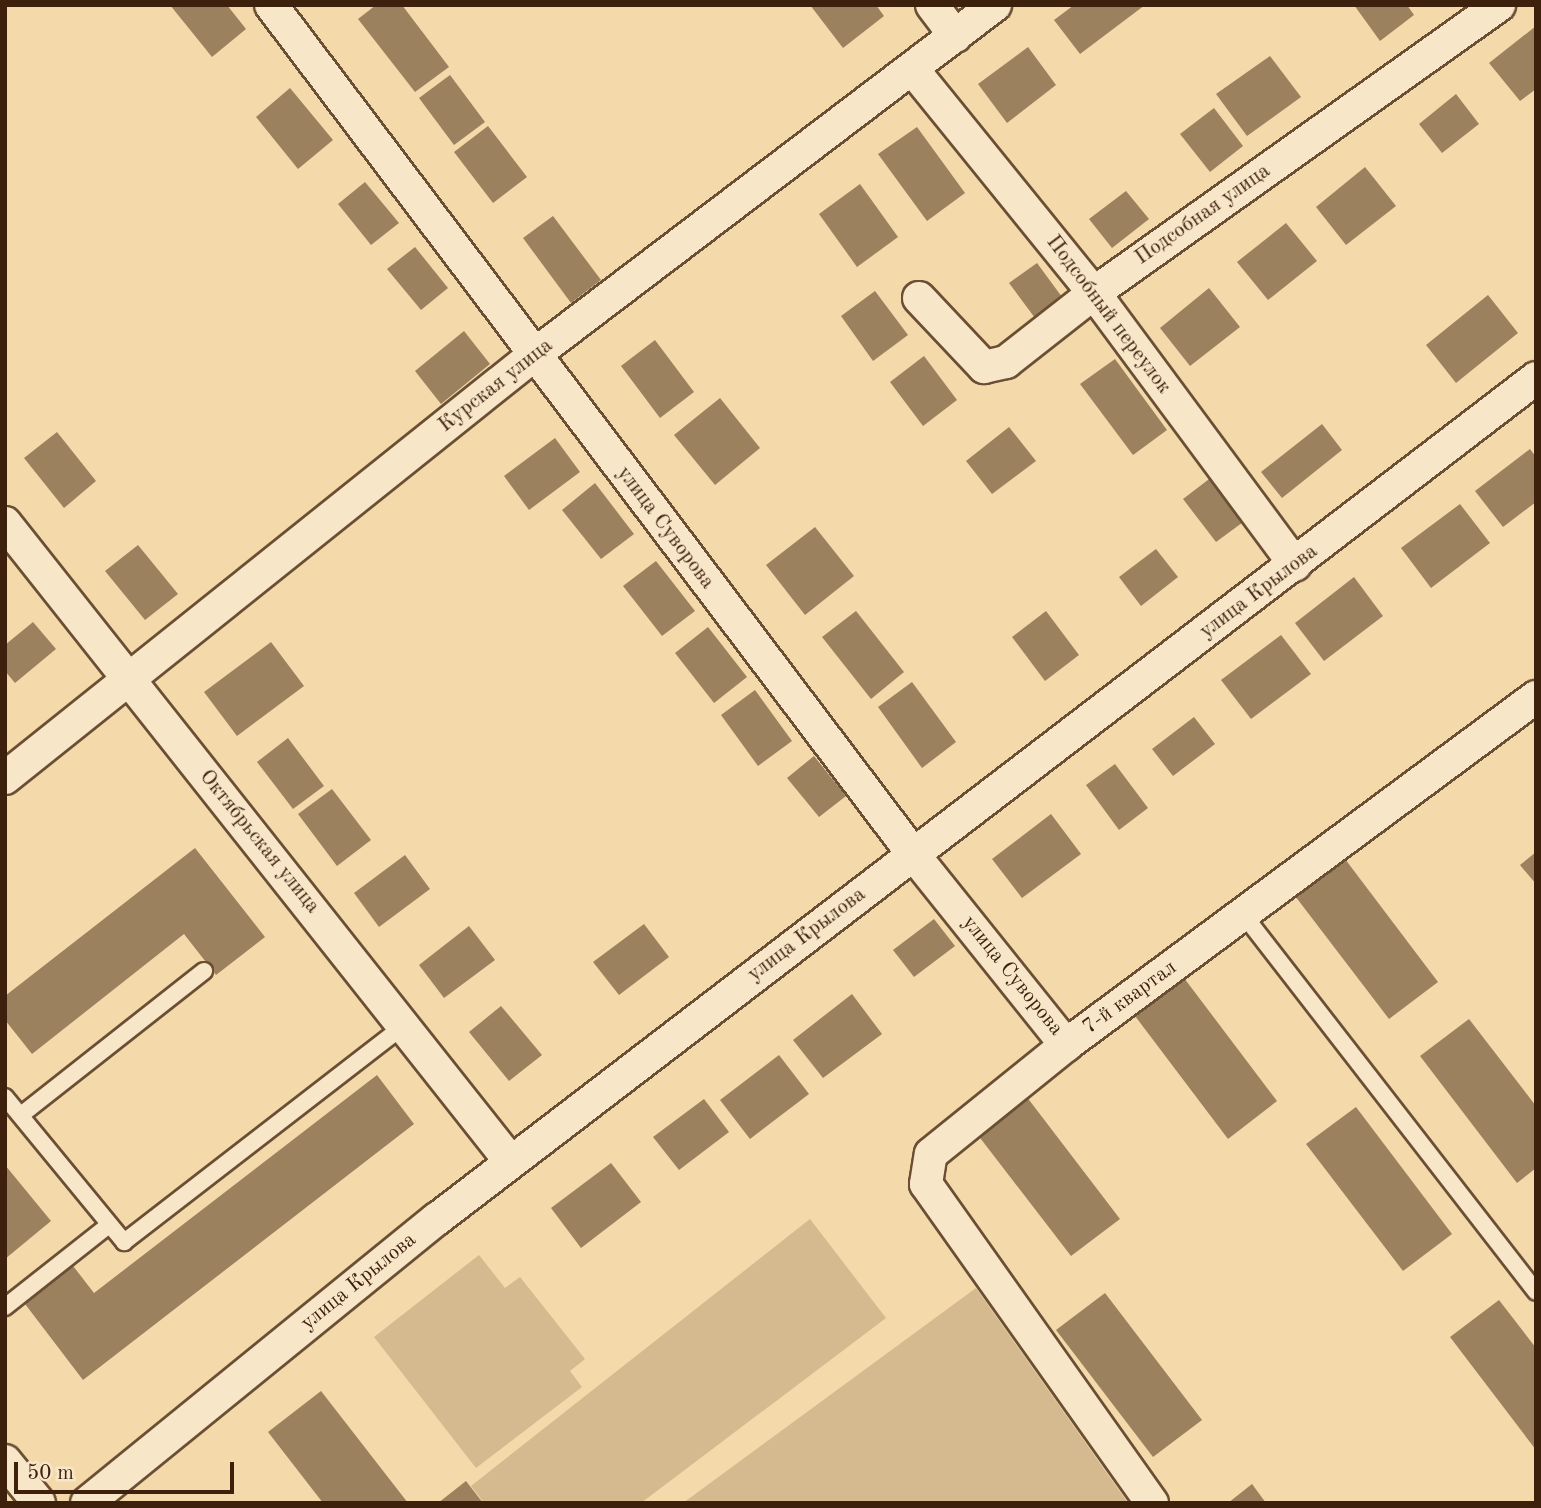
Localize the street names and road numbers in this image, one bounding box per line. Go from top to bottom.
street label: Подсобная улица [1131,159,1275,271]
street label: Подсобный переулок [1040,231,1176,399]
street label: Курская улица [434,334,558,438]
street label: улица Суворова [611,462,719,594]
street label: улица Крылова [1195,539,1323,645]
street label: Октябрьская улица [193,765,325,919]
street label: улица Крылова [743,882,871,988]
street label: улица Суворова [956,911,1068,1041]
street label: 7-й квартал [1078,956,1182,1040]
street label: улица Крылова [296,1228,422,1336]

